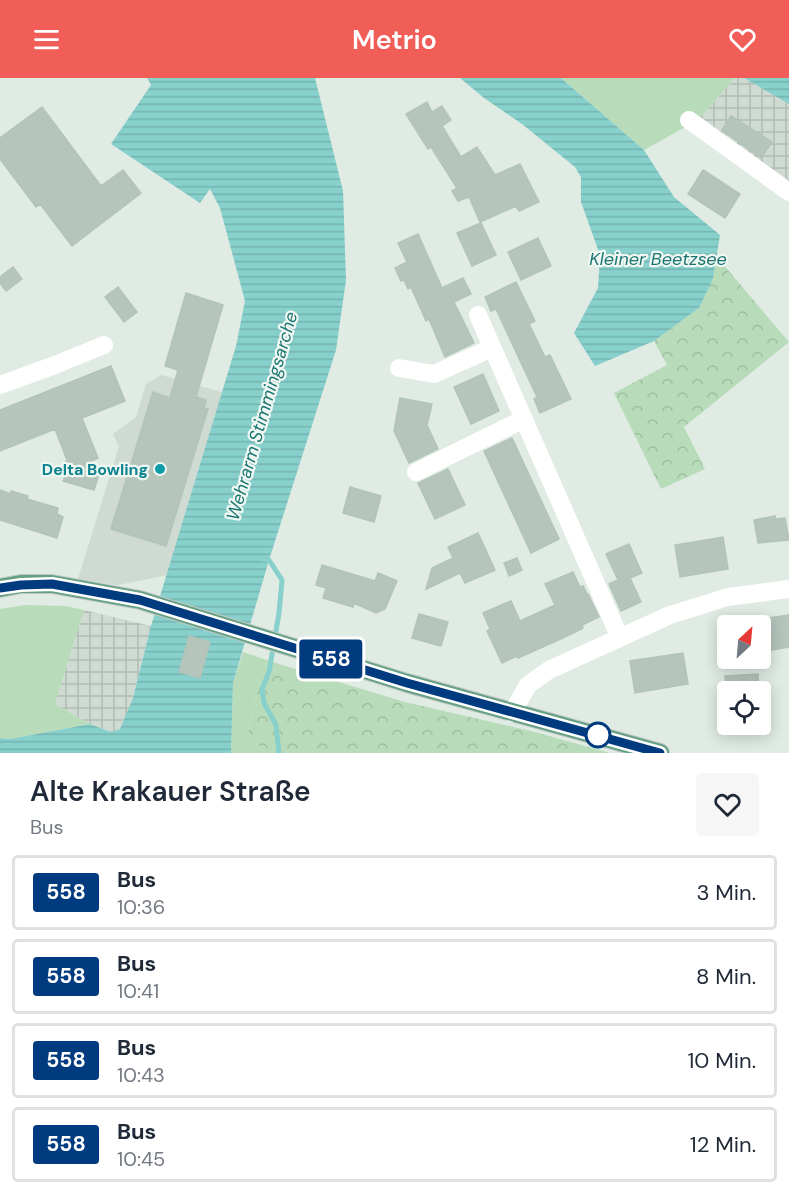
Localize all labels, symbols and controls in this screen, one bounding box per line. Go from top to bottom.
text: Metrio [352,22,437,57]
icon: menu [30,23,63,56]
icon: heart [726,23,759,56]
water label: Kleiner Beetzsee [589,247,727,271]
water label: Wehrarm Stimmingsarche [221,309,303,523]
place label: Delta Bowling [42,459,148,480]
marker: Delta Bowling [153,462,167,476]
north arrow [717,615,771,669]
map controls [717,615,771,735]
line badge: 558 [296,640,366,678]
text: 558 [311,645,351,673]
button: locate [717,681,771,735]
unlabelled marker [585,722,611,748]
text: Alte Krakauer Straße [30,773,311,810]
button: heart [696,773,759,836]
text: Bus [30,814,64,840]
text: Bus [117,865,156,894]
text: 558 [46,878,86,906]
text: 3 Min. [696,878,756,907]
text: 10:36 [117,894,165,920]
text: Bus [117,949,156,978]
text: 558 [46,962,86,990]
text: 8 Min. [696,962,756,991]
text: 10:41 [117,978,159,1004]
text: Bus [117,1033,156,1062]
text: 558 [46,1046,86,1074]
text: 10 Min. [687,1046,756,1075]
text: 10:43 [117,1062,165,1088]
text: Bus [117,1117,156,1146]
text: 558 [46,1130,86,1158]
text: 12 Min. [690,1130,756,1159]
text: 10:45 [117,1146,165,1172]

